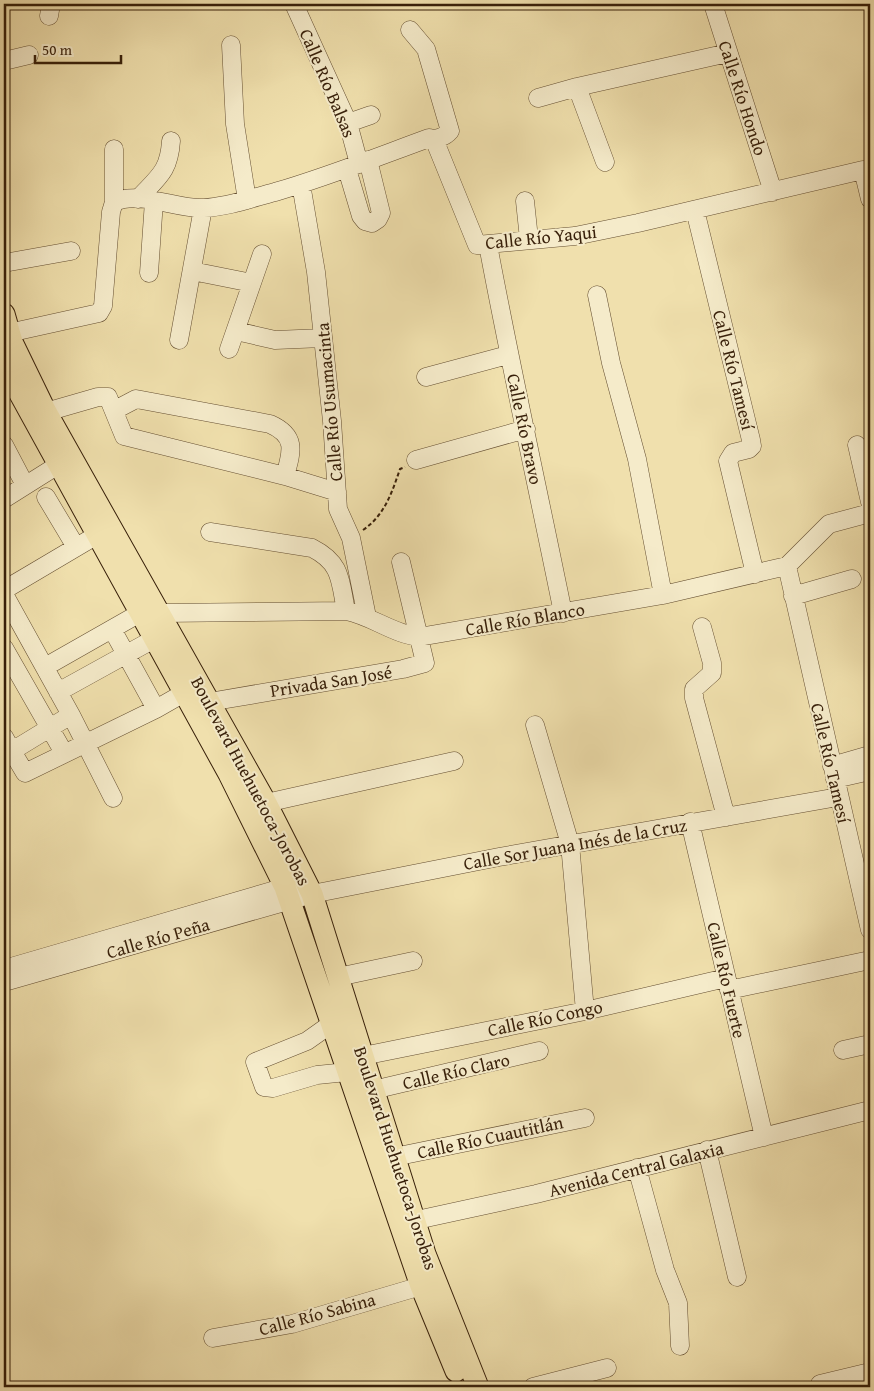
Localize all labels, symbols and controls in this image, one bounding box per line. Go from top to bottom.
street label: Calle Río Balsas [293,24,363,142]
scale bar [35,32,121,64]
street label: Calle Río Hondo [712,37,774,159]
text: 50 m [42,39,73,60]
street label: Calle Río Yaqui [484,218,598,256]
street label: Calle Río Tamesí [706,307,762,434]
street label: Calle Río Usumacinta [309,321,349,483]
street label: Calle Río Bravo [500,371,550,487]
street label: Calle Río Blanco [463,595,587,643]
street label: Privada San José [268,658,394,704]
street label: Boulevard Huehuetoca-Jorobas [184,672,318,890]
street label: Calle Río Tamesí [804,700,858,827]
street label: Calle Sor Juana Inés de la Cruz [461,811,689,877]
street label: Calle Río Peña [103,910,213,966]
street label: Calle Río Fuerte [701,919,753,1041]
street label: Calle Río Congo [485,993,605,1043]
street label: Boulevard Huehuetoca-Jorobas [347,1043,445,1273]
street label: Calle Río Claro [400,1046,512,1096]
street label: Calle Río Cuautitlán [415,1108,565,1166]
street label: Avenida Central Galaxia [546,1134,727,1204]
street label: Calle Río Sabina [256,1285,379,1343]

